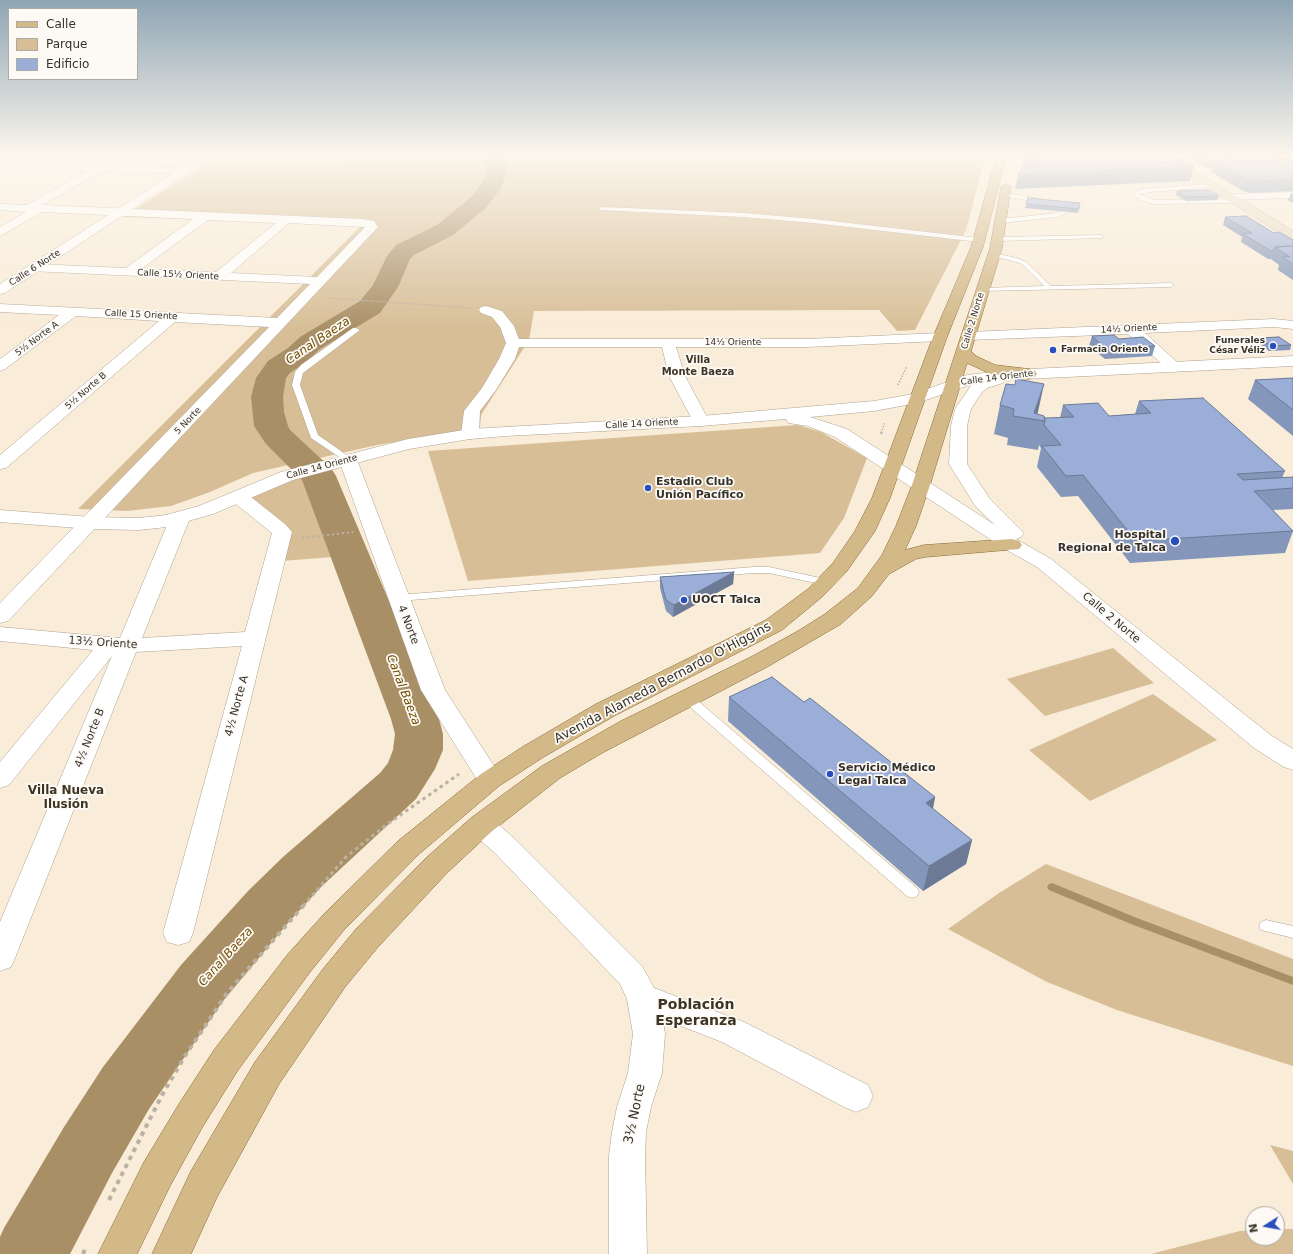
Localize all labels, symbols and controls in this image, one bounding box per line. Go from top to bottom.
legend [8,8,138,80]
text: Calle [46,17,76,31]
text: Parque [46,37,87,51]
text: Edificio [46,57,89,71]
street label: Calle 6 Norte [7,247,63,289]
street label: Calle 15½ Oriente [137,267,219,283]
street label: Calle 2 Norte [959,291,987,351]
street label: Calle 15 Oriente [104,308,178,322]
water label: Canal Baeza [283,314,353,368]
street label: 5½ Norte A [13,319,61,359]
street label: 14½ Oriente [1100,322,1158,336]
place label: Funerales César Véliz [1209,336,1265,357]
street label: 14½ Oriente [705,338,761,348]
marker: Funerales César Véliz [1268,341,1278,351]
marker: Farmacia Oriente [1048,345,1058,355]
place label: Farmacia Oriente [1061,345,1148,355]
district label: Villa Monte Baeza [662,354,734,378]
street label: Calle 14 Oriente [960,368,1034,388]
street label: 5½ Norte B [63,370,109,412]
street label: 5 Norte [172,405,204,437]
street label: Calle 14 Oriente [605,417,679,431]
street label: Calle 14 Oriente [285,452,359,482]
place label: Estadio Club Unión Pacífico [656,475,743,501]
marker: Estadio Club Unión Pacífico [643,483,653,493]
place label: Hospital Regional de Talca [1058,528,1166,554]
marker: Hospital Regional de Talca [1169,535,1181,547]
street label: Calle 2 Norte [1079,590,1143,646]
place label: UOCT Talca [692,593,761,607]
marker: UOCT Talca [679,595,689,605]
street label: 4 Norte [394,603,422,647]
street label: Avenida Alameda Bernardo O'Higgins [552,619,774,747]
street label: 13½ Oriente [68,634,138,652]
water label: Canal Baeza [383,653,423,727]
street label: 4½ Norte A [223,674,251,738]
street label: 4½ Norte B [72,706,108,770]
place label: Servicio Médico Legal Talca [838,761,936,787]
marker: Servicio Médico Legal Talca [825,769,835,779]
district label: Villa Nueva Ilusión [28,784,104,812]
water label: Canal Baeza [196,925,256,989]
district label: Población Esperanza [655,997,737,1030]
street label: 3½ Norte [621,1082,649,1146]
north arrow [1245,1206,1285,1246]
text: N [1246,1222,1261,1234]

